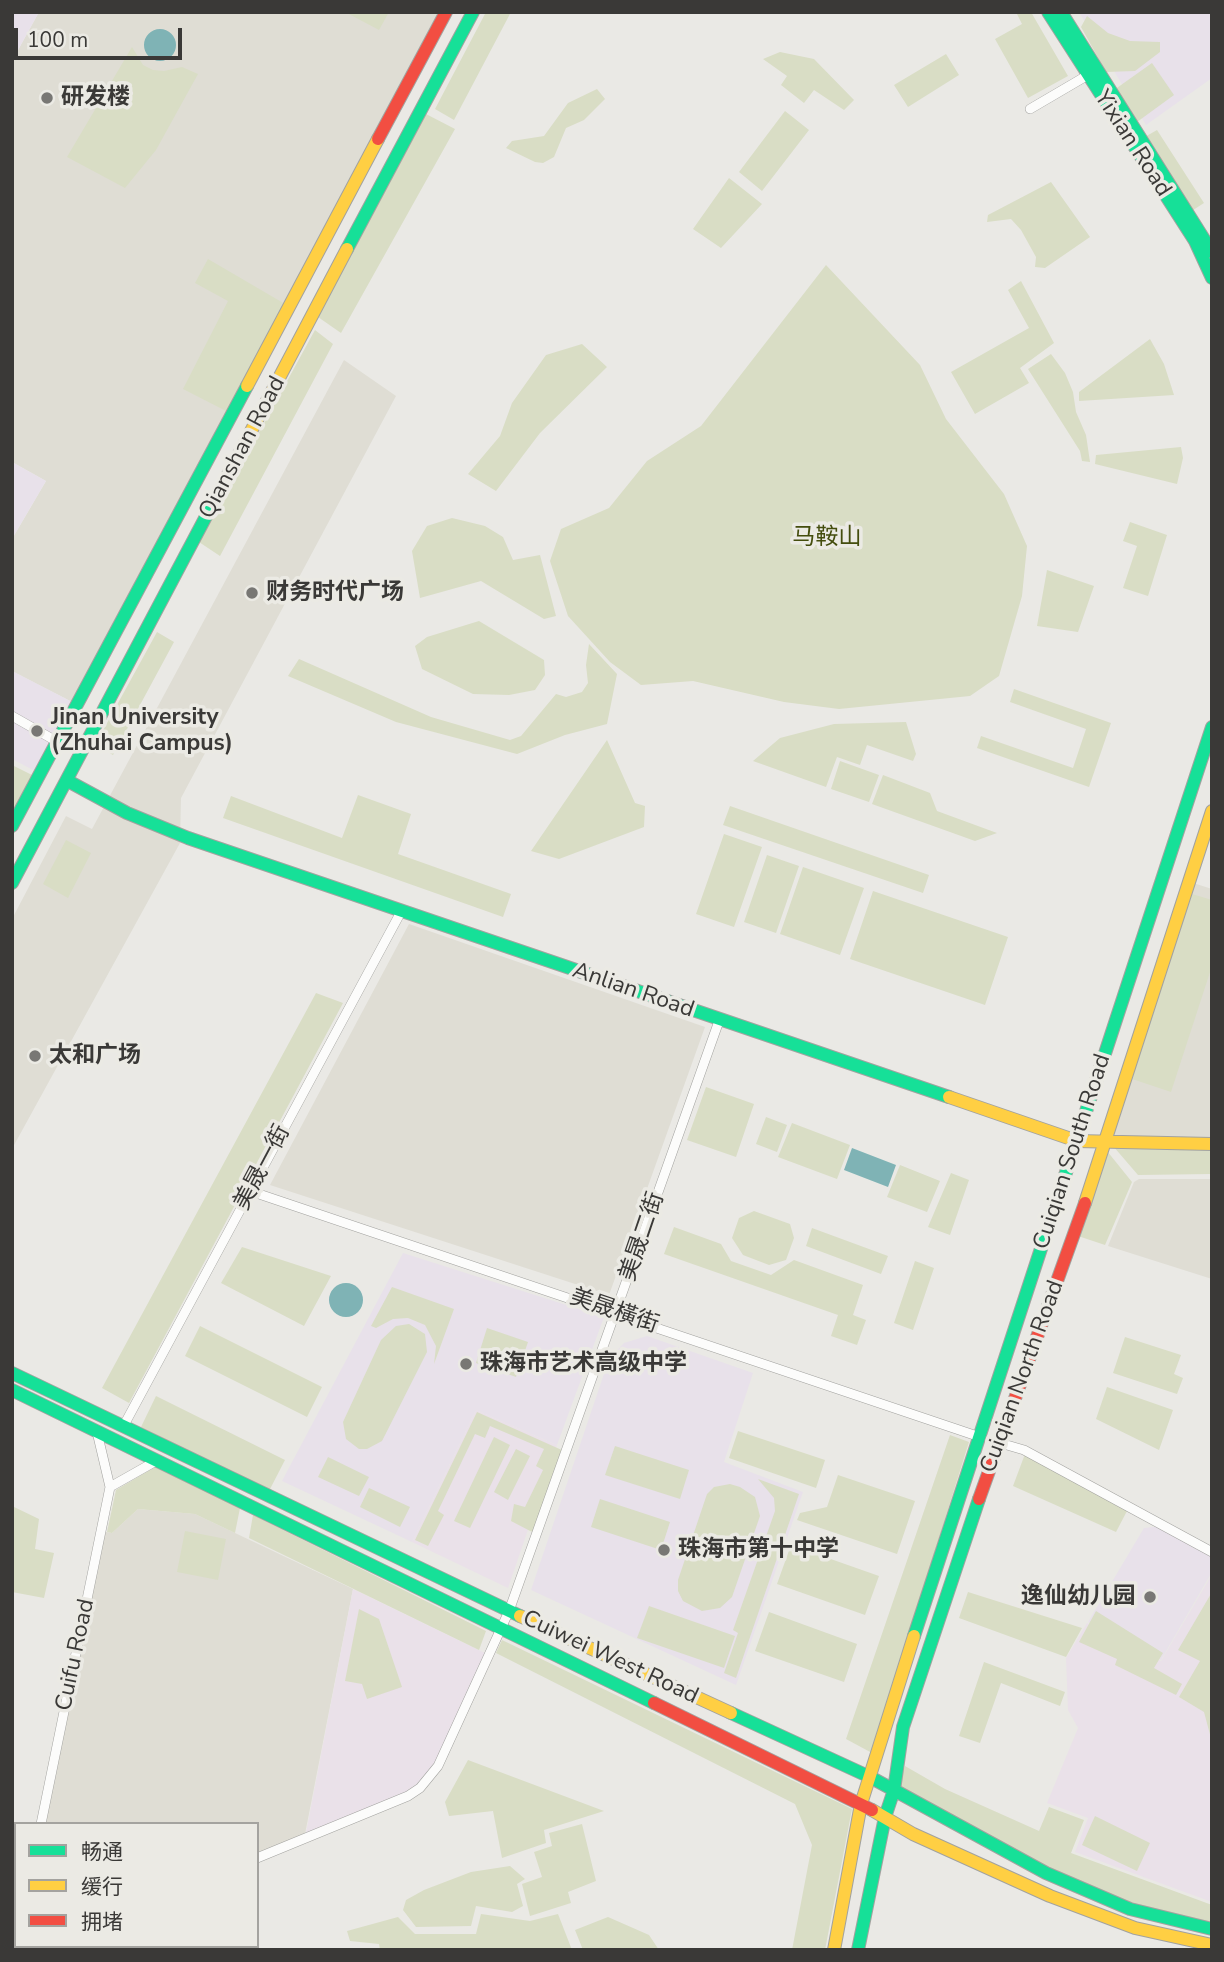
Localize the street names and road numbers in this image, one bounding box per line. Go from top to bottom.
street label: Yixian Road [1087,86,1177,202]
street label: Qianshan Road [194,372,292,524]
street label: Anlian Road [569,957,697,1025]
street label: Cuiqian South Road [1028,1051,1118,1253]
street label: 美晟一街 [229,1121,297,1215]
street label: 美晟二街 [615,1189,671,1285]
street label: Cuiqian North Road [975,1277,1071,1477]
street label: 美晟橫街 [566,1284,662,1340]
street label: Cuifu Road [51,1597,101,1713]
street label: Cuiwei West Road [518,1605,702,1711]

